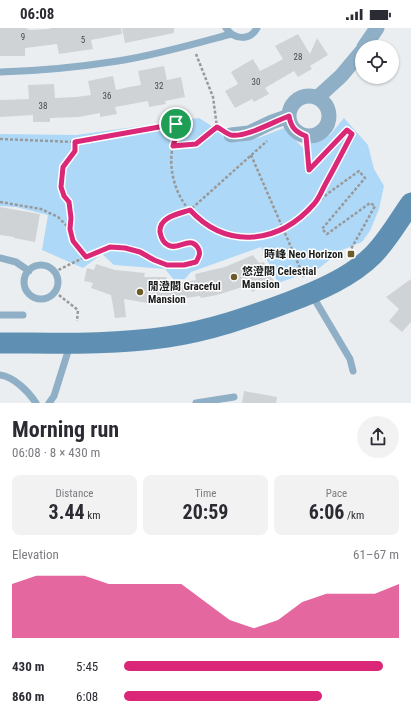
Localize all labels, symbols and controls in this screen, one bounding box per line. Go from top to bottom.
text: 06:08 [20,5,54,23]
house number: 9 [21,32,25,42]
house number: 5 [81,35,86,45]
map controls [355,40,399,84]
button: locate [355,40,399,84]
house number: 28 [294,52,302,62]
house number: 30 [252,77,260,87]
house number: 32 [155,81,164,91]
house number: 36 [103,91,111,101]
house number: 38 [39,101,47,111]
pin [159,107,193,141]
icon: arrive [165,113,187,135]
place label: 時峰 Neo Horizon [264,248,343,261]
marker: 時峰 Neo Horizon [346,249,356,259]
place label: 悠澄閣 Celestial Mansion [242,265,316,291]
marker: 悠澄閣 Celestial Mansion [229,272,239,282]
place label: 閒澄閣 Graceful Mansion [148,280,221,306]
marker: 閒澄閣 Graceful Mansion [135,287,145,297]
button: share [357,416,399,458]
text: Morning run [12,417,119,442]
text: 06:08 · 8 × 430 m [12,445,100,460]
text: Distance [56,487,93,500]
text: Time [195,487,216,500]
text: Pace [326,487,347,500]
text: 3.44 [49,500,85,524]
text: 20:59 [183,500,228,524]
text: 6:06 [309,500,344,524]
text: km [85,509,100,522]
text: /km [344,509,364,522]
text: Elevation [12,547,59,562]
text: 61–67 m [353,547,399,562]
text: 430 m [12,659,44,674]
text: 5:45 [76,659,98,674]
text: 860 m [12,689,44,704]
text: 6:08 [76,689,98,704]

